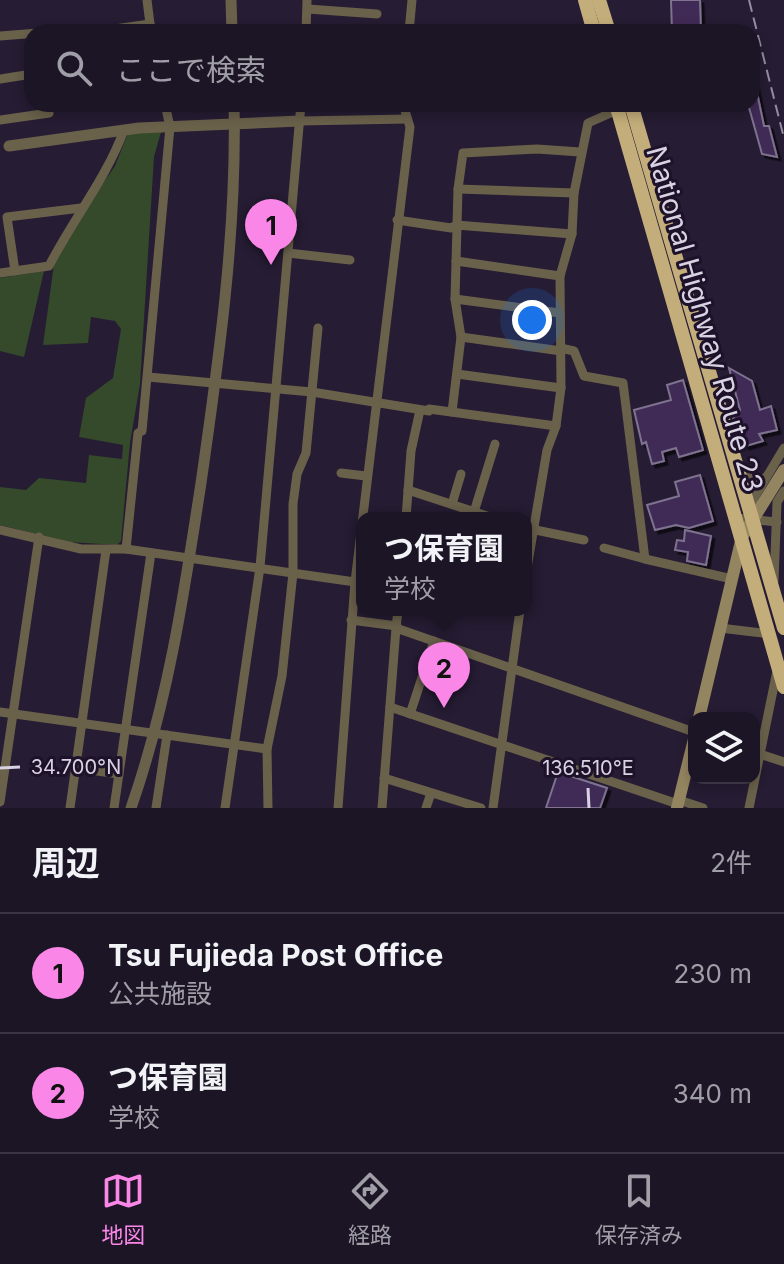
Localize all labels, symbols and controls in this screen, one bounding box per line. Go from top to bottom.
search box [24,24,760,112]
icon: search [52,46,96,90]
text: ここで検索 [116,52,266,88]
street label: National Highway Route 23 [639,142,771,496]
pin: 1 [245,199,297,265]
your location [512,300,552,340]
popup [356,512,532,616]
text: つ保育園 [384,530,504,566]
text: 学校 [384,573,436,604]
pin: 2 [418,642,470,708]
map controls [688,712,760,784]
button: layers [688,712,760,784]
text: 34.700°N [31,755,121,779]
text: 136.510°E [542,756,634,780]
text: 周辺 [32,842,100,883]
text: 2件 [710,847,752,878]
text: Tsu Fujieda Post Office [108,937,443,973]
text: 1 [52,958,64,989]
text: 230 m [674,958,752,989]
text: 公共施設 [108,978,212,1009]
text: つ保育園 [108,1059,228,1095]
text: 2 [50,1078,66,1109]
text: 340 m [673,1078,752,1109]
text: 学校 [108,1102,160,1133]
tab: 地図 [101,1169,145,1249]
tab: 経路 [348,1169,392,1249]
tab: 保存済み [595,1169,683,1249]

